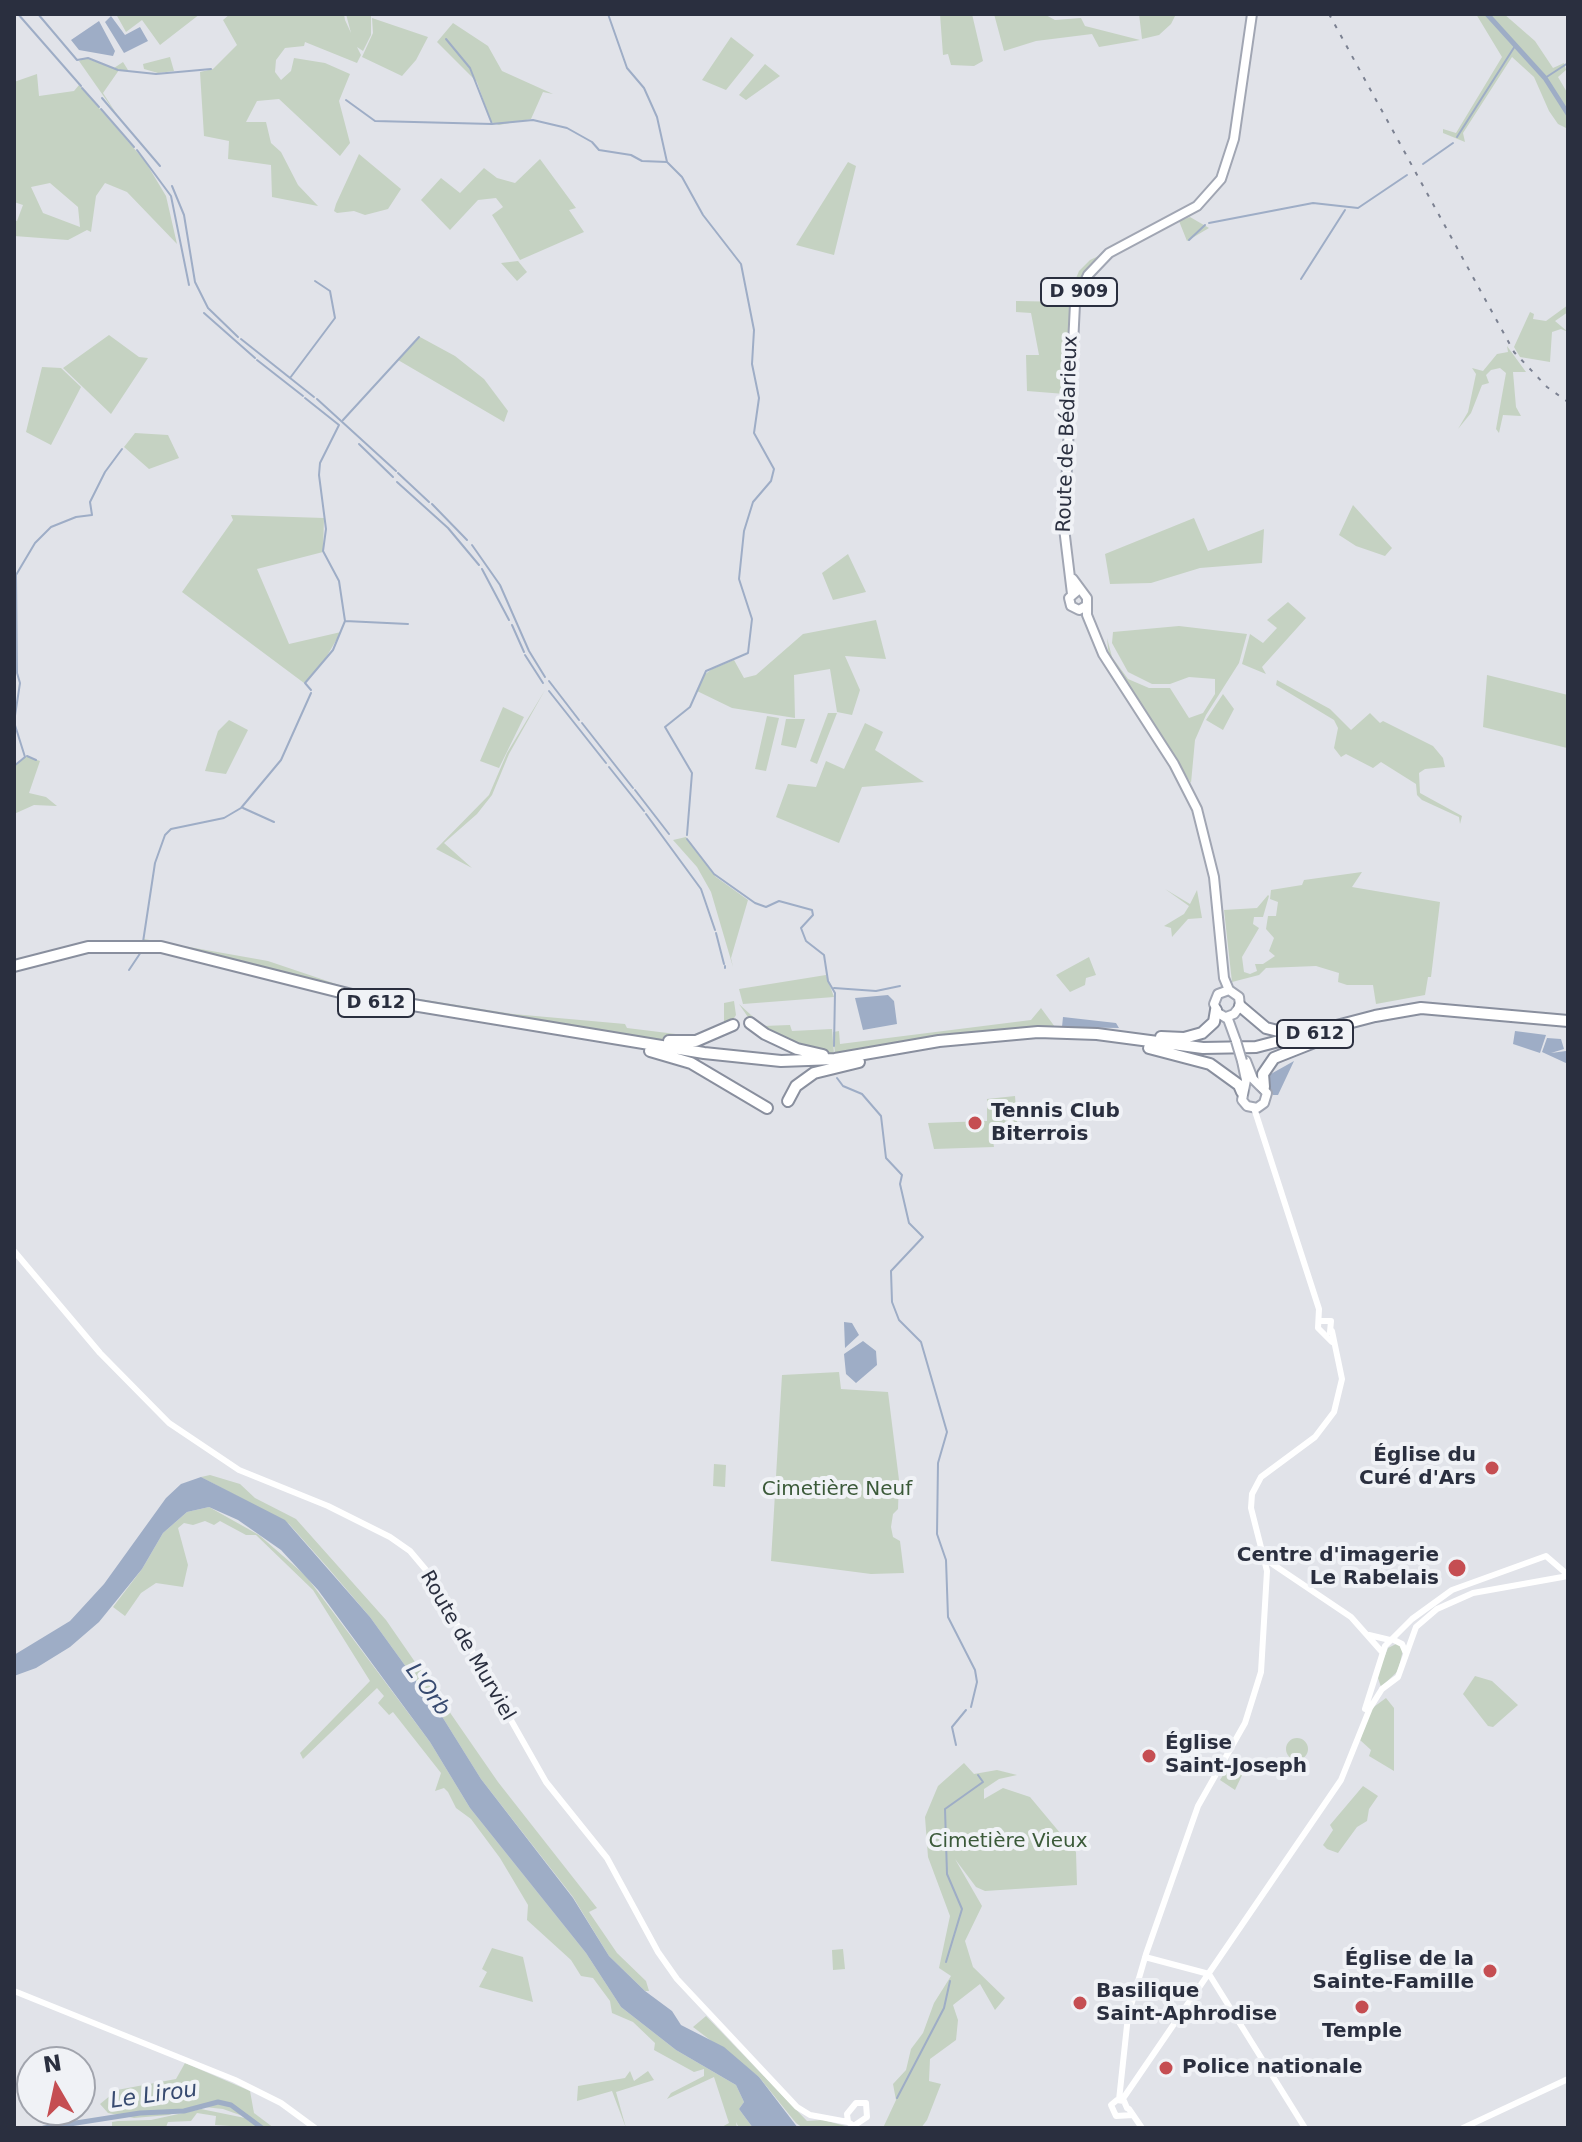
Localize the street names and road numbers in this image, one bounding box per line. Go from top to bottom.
road number: D 909 [1041,278,1117,306]
street label: Route de Bédarieux [1053,335,1083,533]
road number: D 612 [338,989,414,1017]
road number: D 612 [1277,1020,1353,1048]
street label: Route de Murviel [414,1567,520,1725]

